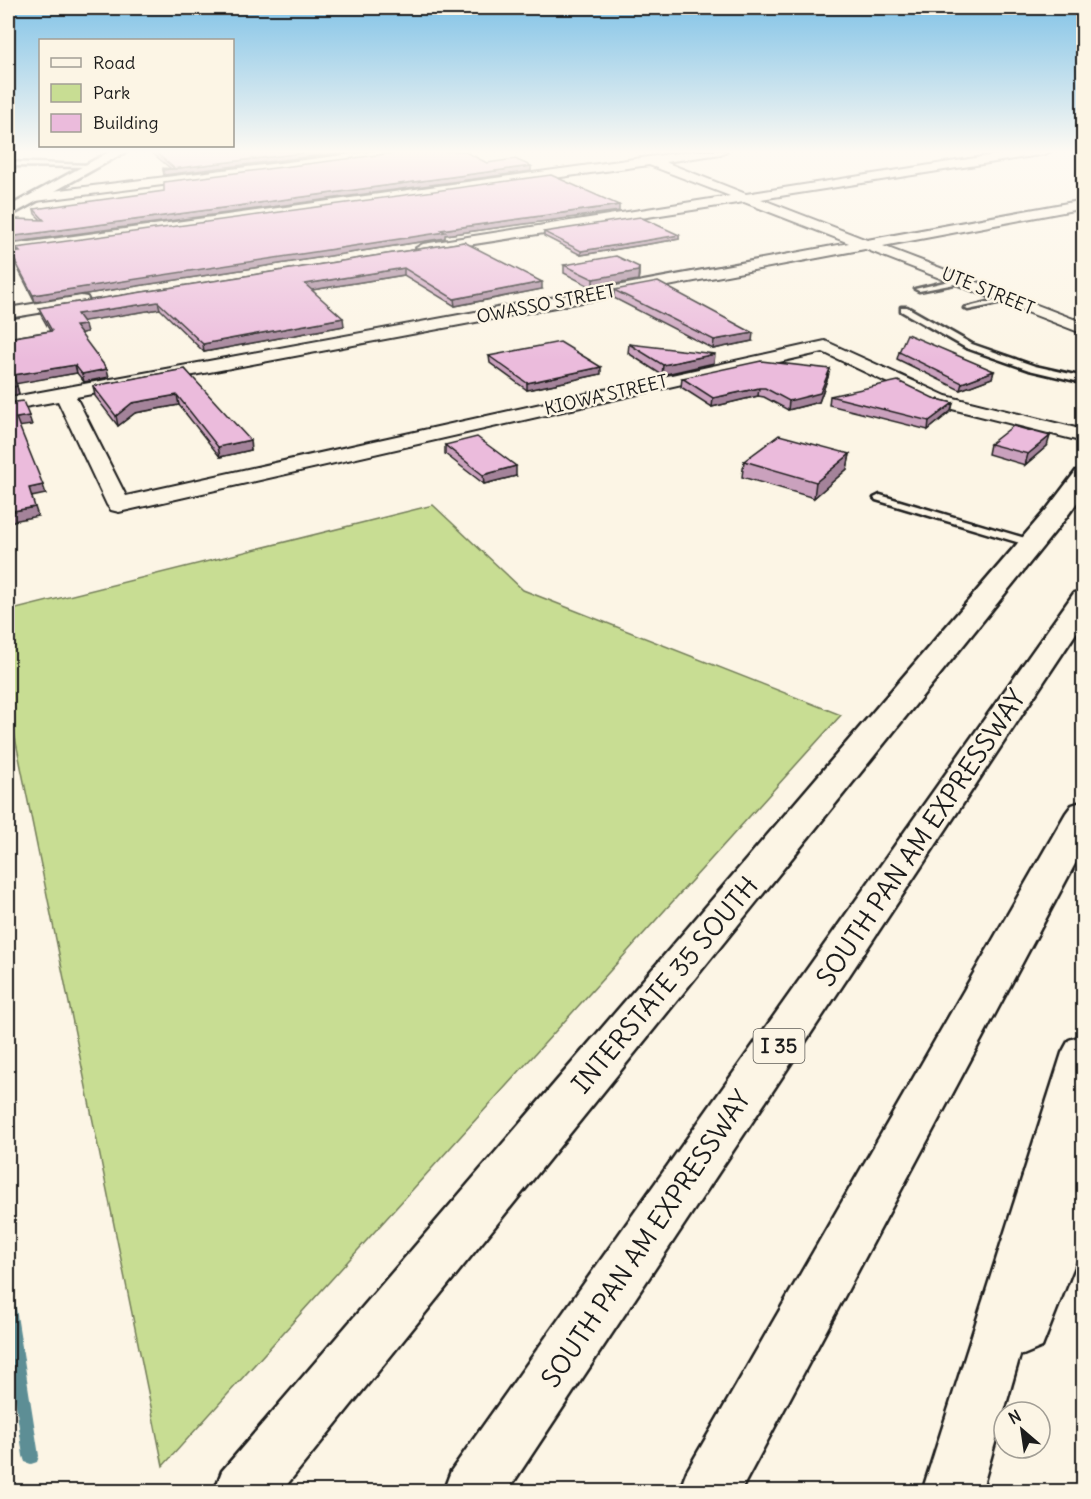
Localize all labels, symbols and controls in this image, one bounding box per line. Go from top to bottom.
legend [39,39,234,147]
text: Road [93,51,136,74]
text: Park [93,81,130,104]
text: Building [93,111,158,134]
street label: UTE STREET [938,262,1038,320]
street label: OWASSO STREET [475,279,617,328]
street label: KIOWA STREET [542,369,670,420]
street label: SOUTH PAN AM EXPRESSWAY [809,682,1033,993]
street label: INTERSTATE 35 SOUTH [564,870,765,1100]
road number: I 35 [754,1029,804,1063]
street label: SOUTH PAN AM EXPRESSWAY [534,1083,758,1394]
north arrow [992,1400,1052,1460]
text: N [1005,1405,1024,1428]

